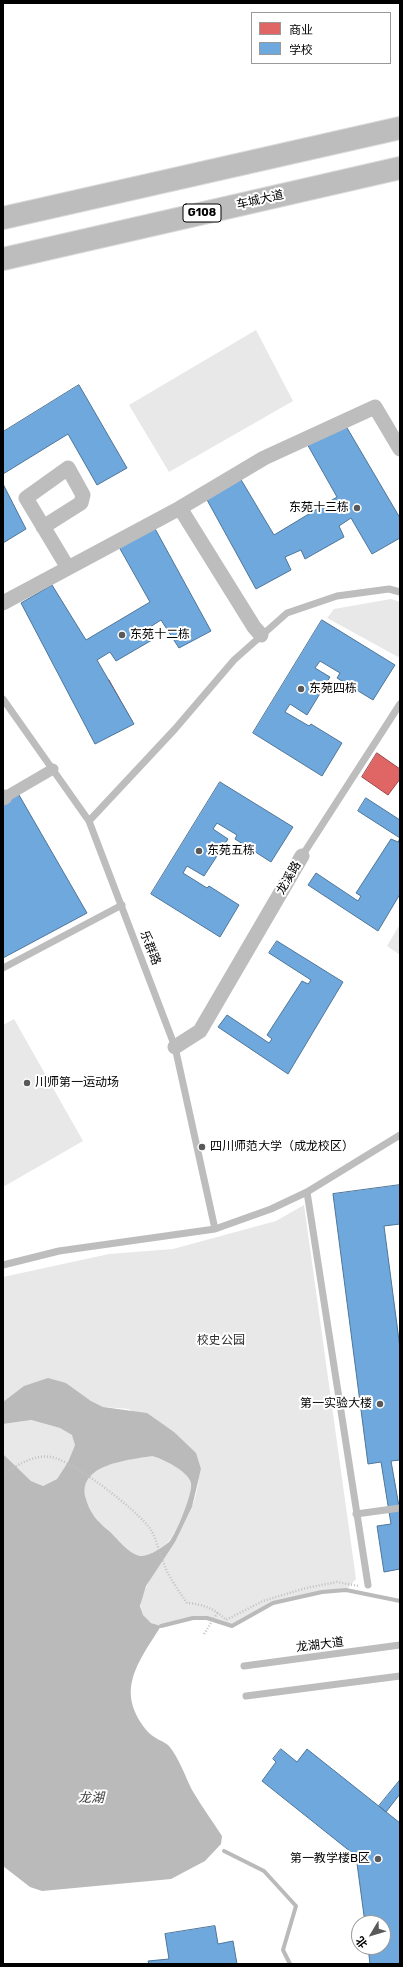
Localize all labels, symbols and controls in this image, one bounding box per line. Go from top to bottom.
legend [251,12,391,64]
text: 商业 [289,23,313,37]
text: 学校 [289,43,313,57]
street label: 车城大道 [235,188,285,212]
road number: G108 [183,204,221,222]
place label: 东苑十三栋 [289,501,349,515]
marker: 东苑十三栋 [352,503,362,513]
place label: 东苑十二栋 [130,628,190,642]
marker: 东苑十二栋 [117,630,127,640]
place label: 东苑四栋 [309,682,357,696]
marker: 东苑四栋 [296,684,306,694]
place label: 东苑五栋 [207,844,255,858]
marker: 东苑五栋 [194,846,204,856]
street label: 龙溪路 [274,859,304,897]
street label: 乐群路 [137,929,163,967]
place label: 川师第一运动场 [35,1076,119,1090]
marker: 川师第一运动场 [22,1078,32,1088]
place label: 四川师范大学（成龙校区） [210,1140,354,1154]
marker: 四川师范大学（成龙校区） [197,1142,207,1152]
park label: 校史公园 [197,1334,245,1348]
place label: 第一实验大楼 [300,1397,372,1411]
marker: 第一实验大楼 [375,1399,385,1409]
street label: 龙湖大道 [295,1635,345,1655]
water label: 龙湖 [78,1790,104,1806]
place label: 第一教学楼B区 [290,1852,370,1866]
marker: 第一教学楼B区 [373,1854,383,1864]
north arrow [351,1915,391,1955]
text: 北 [353,1934,370,1950]

